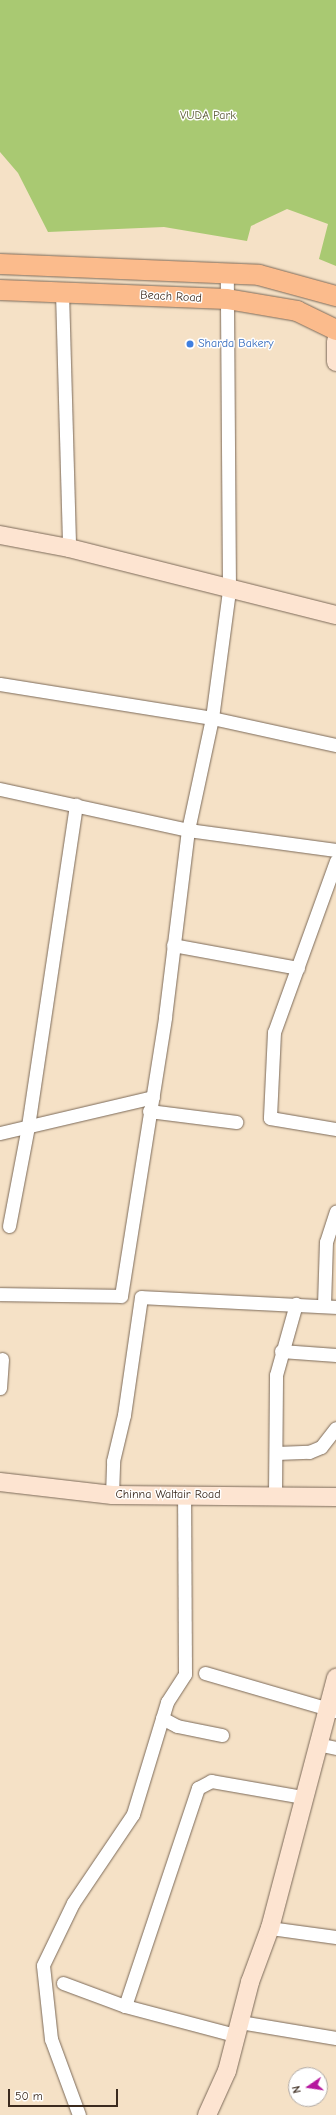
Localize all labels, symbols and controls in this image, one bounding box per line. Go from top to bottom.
park label: VUDA Park [180,109,236,123]
street label: Beach Road [140,288,202,306]
place label: Sharda Bakery [198,337,274,351]
marker: Sharda Bakery [185,339,195,349]
street label: Chinna Waltair Road [115,1488,221,1502]
north arrow [288,2067,328,2107]
scale bar [10,2081,120,2107]
text: N [290,2085,304,2095]
text: 50 m [15,2089,43,2103]

